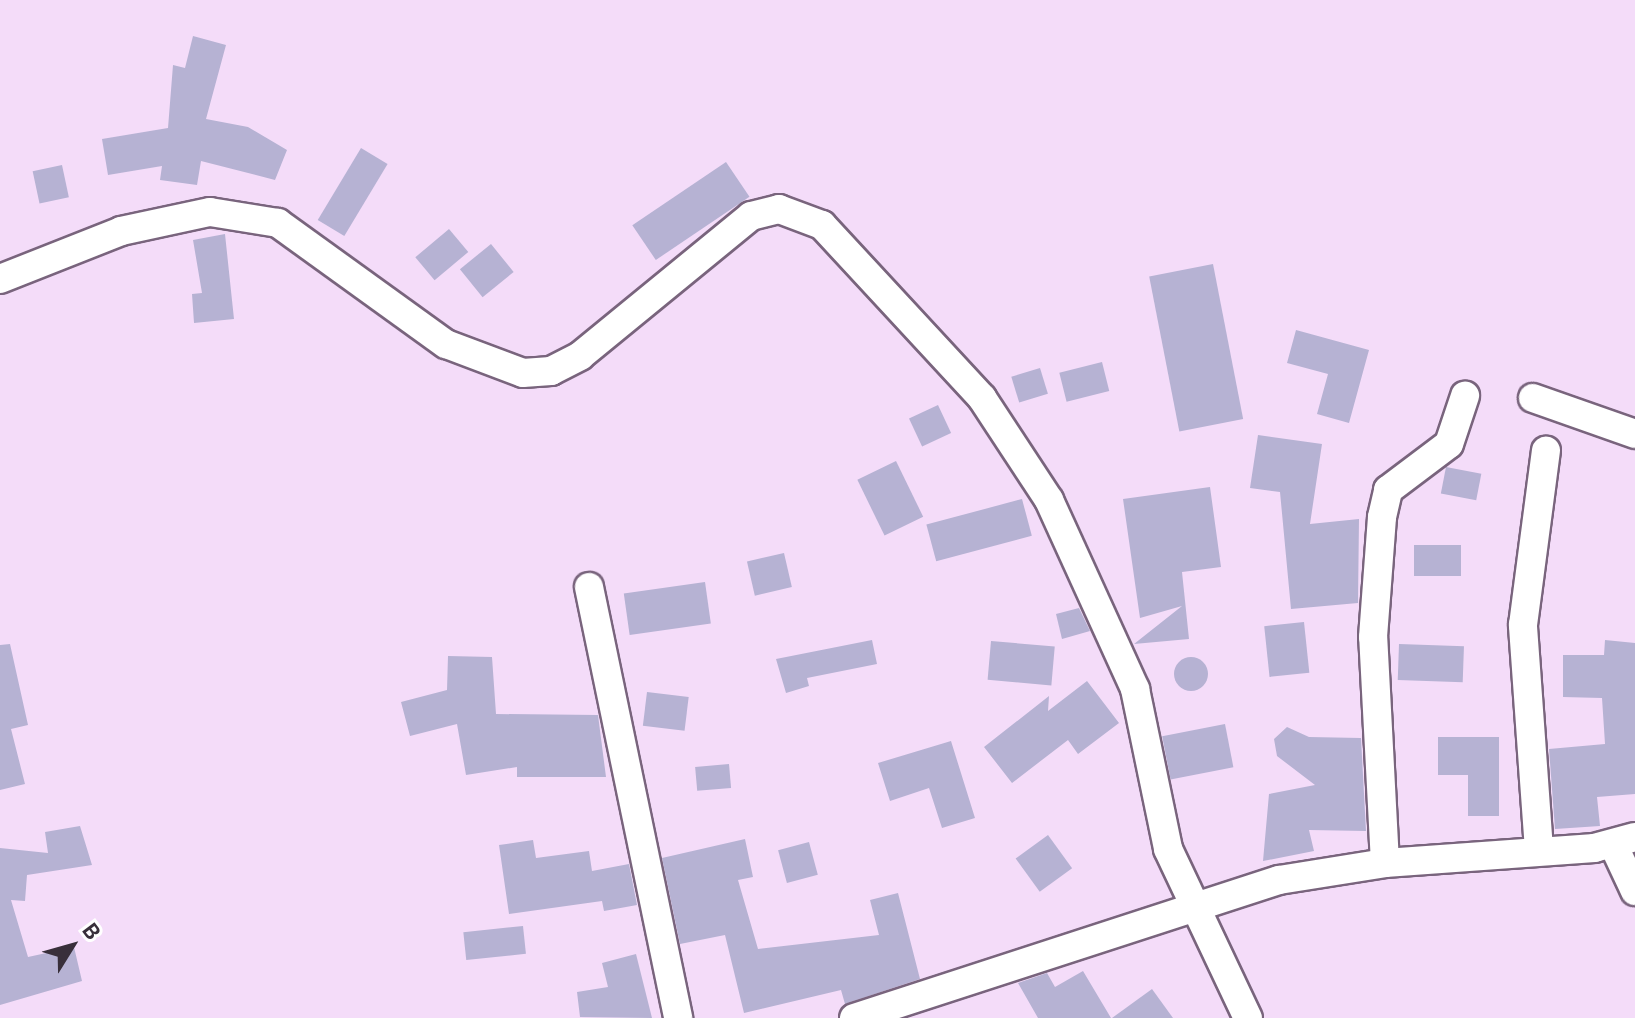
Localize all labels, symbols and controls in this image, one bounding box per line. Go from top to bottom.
north arrow [32,906,112,986]
text: B [76,917,107,946]

